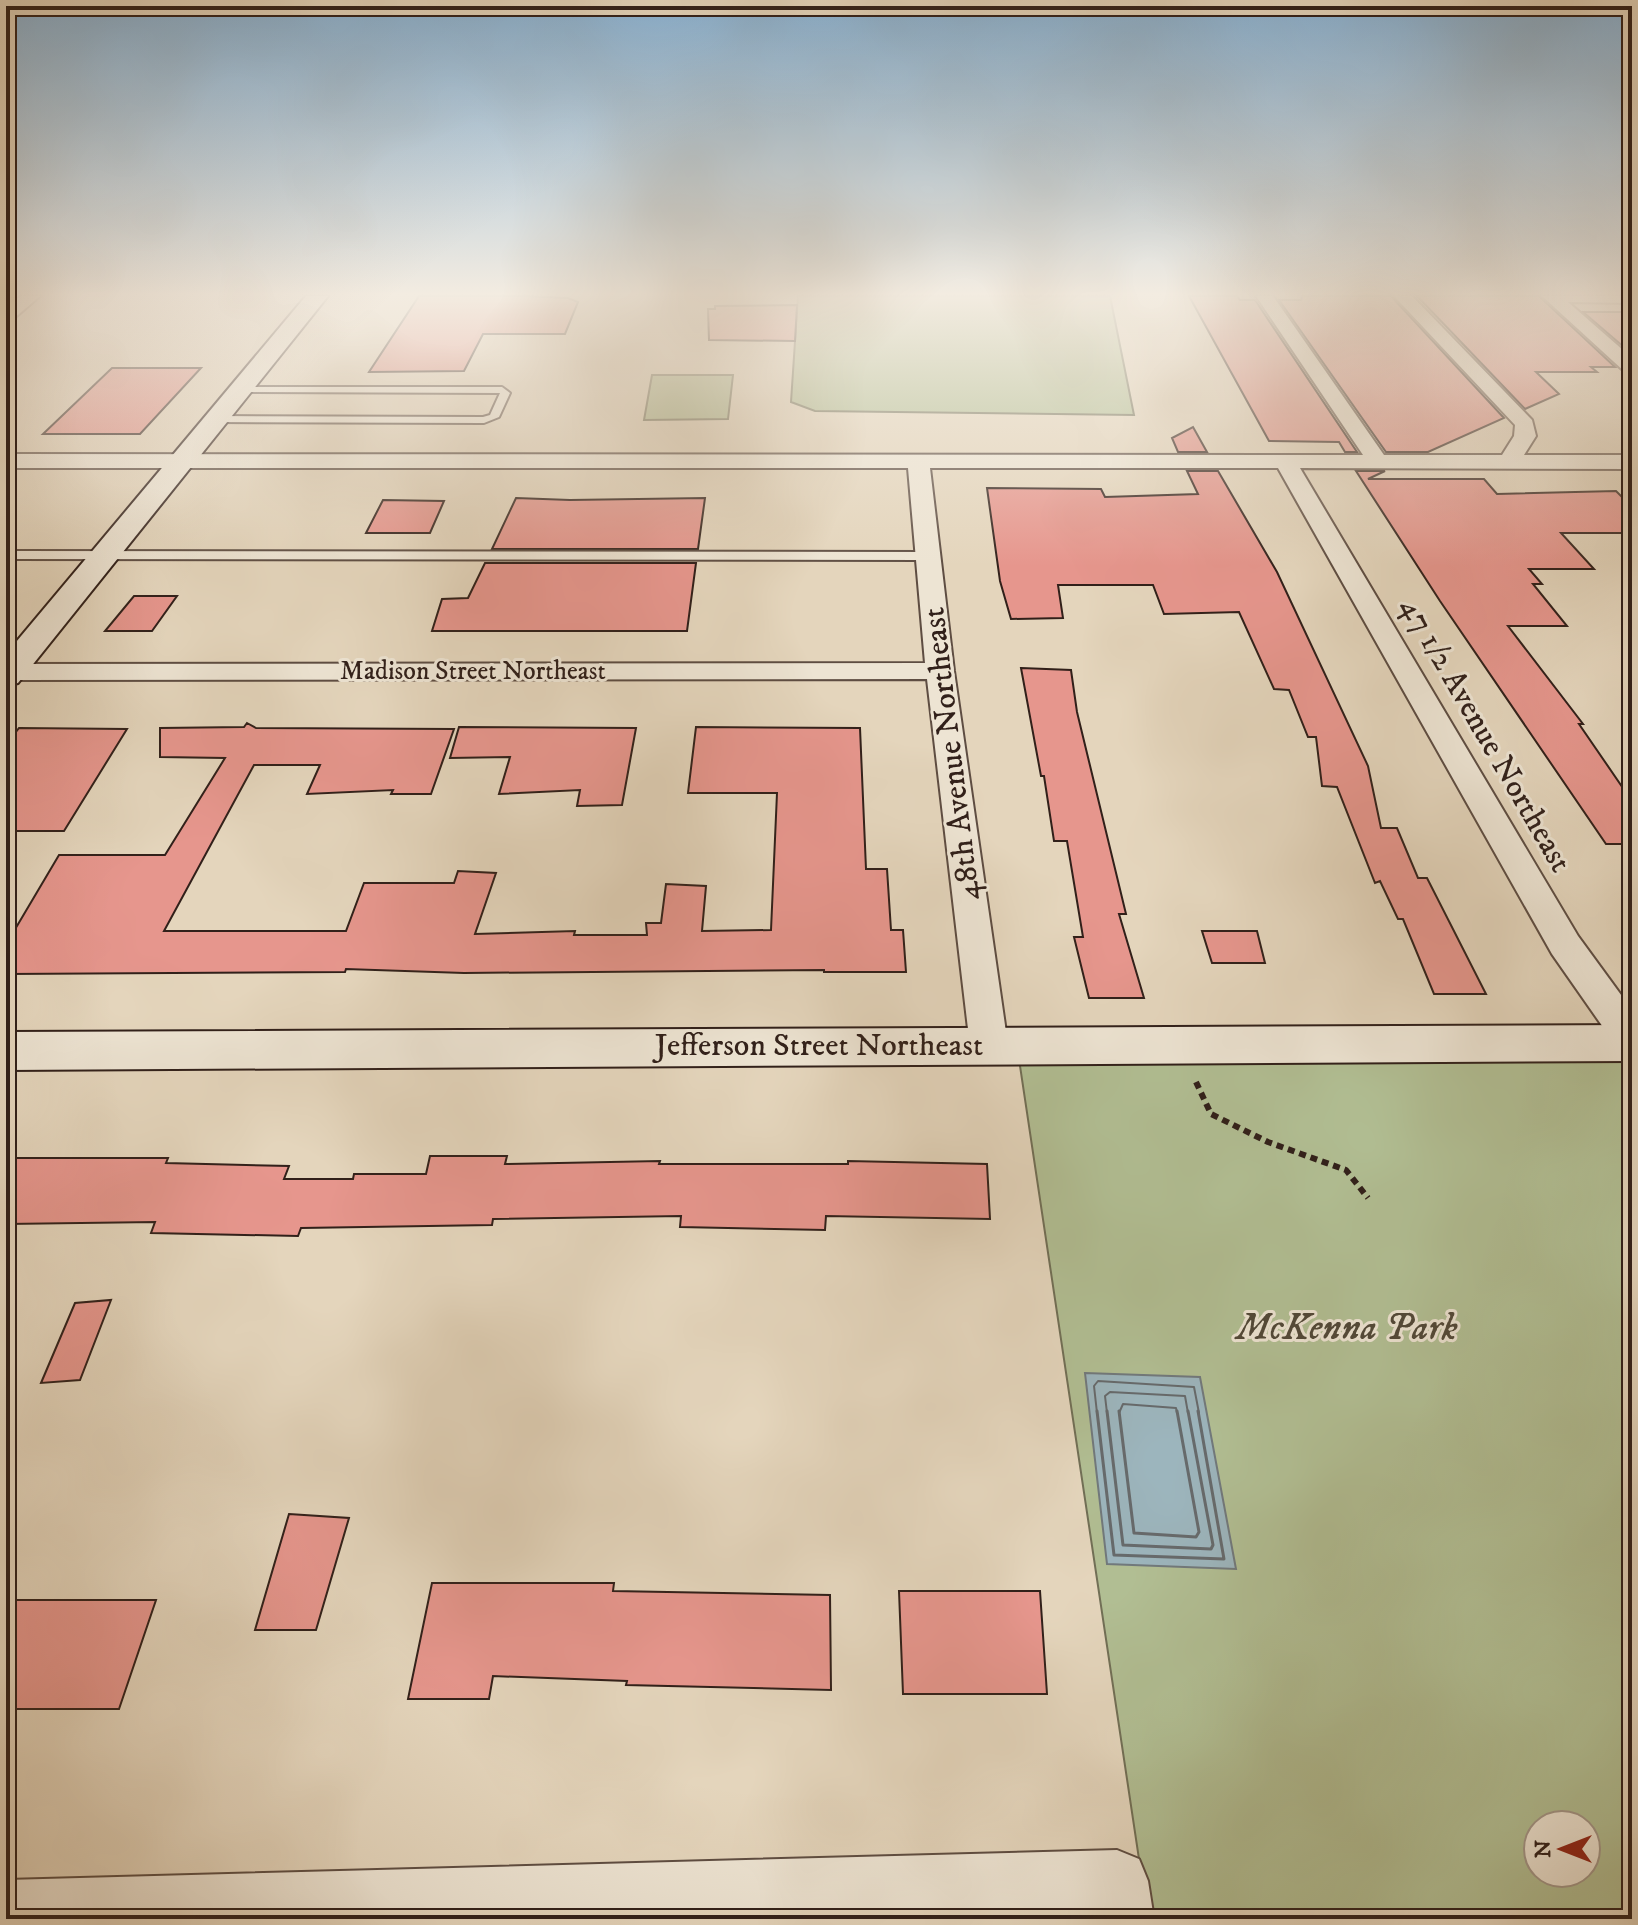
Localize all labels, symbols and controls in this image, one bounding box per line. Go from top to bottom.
street label: 47 1/2 Avenue Northeast [1390,590,1580,880]
street label: 48th Avenue Northeast [914,605,990,903]
street label: Madison Street Northeast [340,655,606,688]
street label: Jefferson Street Northeast [652,1026,983,1066]
park label: McKenna Park [1233,1304,1458,1352]
north arrow [1522,1809,1602,1889]
text: N [1530,1840,1557,1858]

